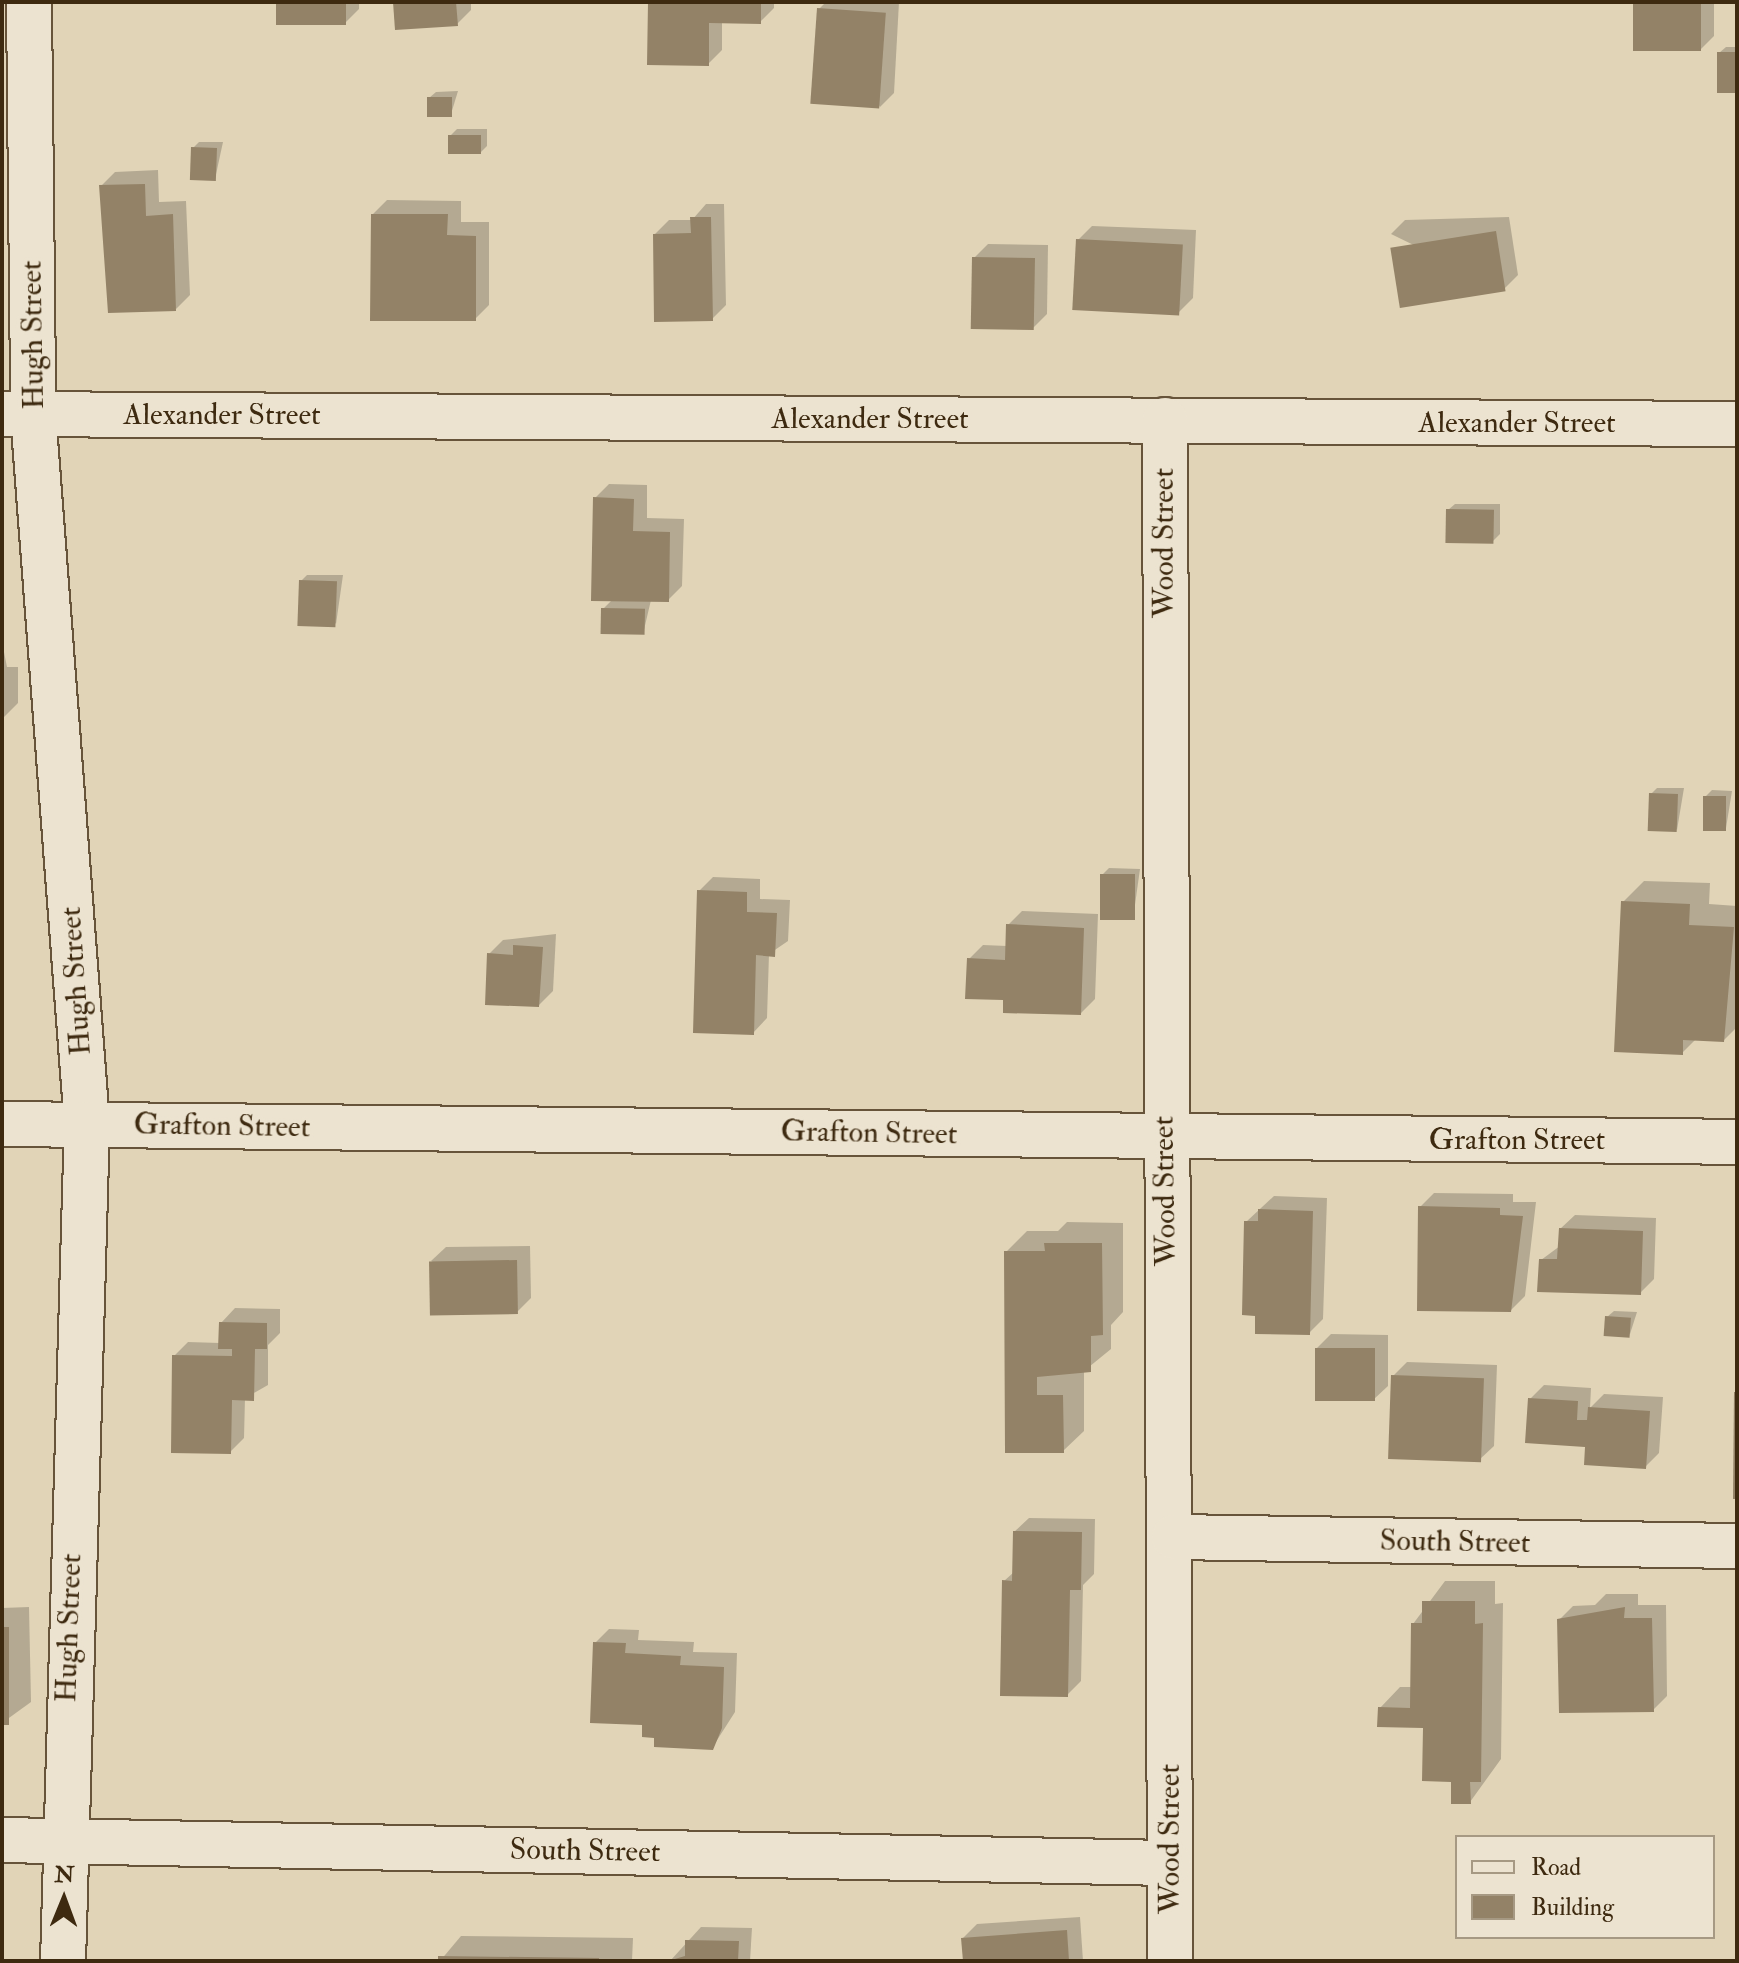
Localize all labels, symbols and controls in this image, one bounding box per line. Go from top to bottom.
street label: Hugh Street [14,260,52,410]
street label: Alexander Street [123,397,321,433]
street label: Alexander Street [771,401,969,437]
street label: Alexander Street [1418,405,1616,441]
street label: Wood Street [1146,468,1182,618]
street label: Hugh Street [53,905,99,1057]
street label: Grafton Street [133,1106,311,1146]
street label: Grafton Street [780,1113,958,1153]
street label: Wood Street [1146,1116,1184,1266]
street label: Grafton Street [1429,1122,1605,1158]
street label: South Street [1379,1523,1531,1561]
street label: Hugh Street [48,1553,90,1703]
street label: Wood Street [1152,1764,1188,1914]
street label: South Street [509,1832,661,1870]
legend [1455,1835,1715,1939]
text: Road [1531,1852,1581,1883]
north arrow [24,1859,104,1939]
text: N [54,1861,75,1889]
text: Building [1531,1892,1614,1923]

